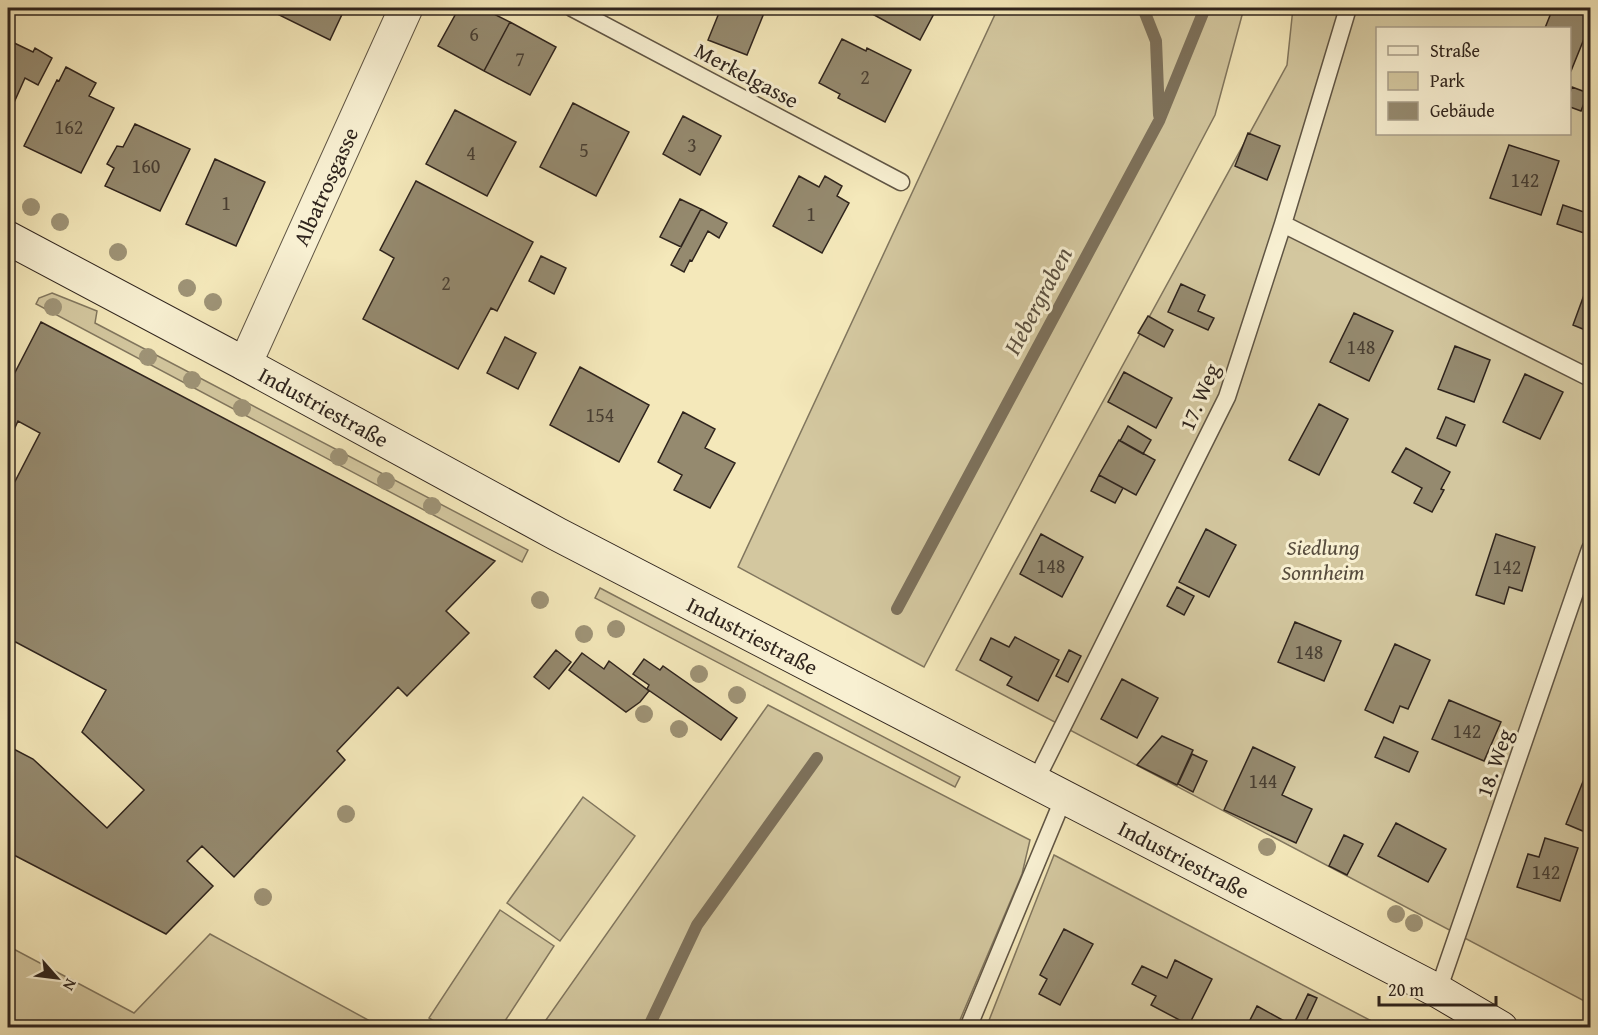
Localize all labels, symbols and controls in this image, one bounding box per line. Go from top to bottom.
house number: 6 [469,19,479,48]
legend [1376,27,1571,135]
street label: Merkelgasse [689,34,805,116]
text: Straße [1430,37,1480,64]
house number: 7 [515,44,525,73]
house number: 2 [860,62,870,91]
text: Park [1430,67,1466,94]
text: Gebäude [1430,97,1495,124]
house number: 162 [55,112,83,141]
street label: Albatrosgasse [285,122,366,251]
house number: 3 [687,130,697,159]
house number: 5 [579,135,589,164]
house number: 4 [466,138,476,167]
house number: 160 [132,151,160,180]
house number: 142 [1511,165,1539,194]
house number: 1 [221,188,231,217]
house number: 1 [806,199,816,228]
water label: Hebergraben [994,241,1081,362]
house number: 2 [441,268,451,297]
house number: 148 [1347,332,1375,361]
street label: Industriestraße [253,358,395,455]
street label: 17. Weg [1171,358,1228,436]
house number: 154 [586,400,614,429]
park label: Siedlung Sonnheim [1281,531,1365,588]
house number: 148 [1037,551,1065,580]
house number: 142 [1493,552,1521,581]
street label: Industriestraße [681,588,824,683]
house number: 148 [1295,637,1323,666]
house number: 142 [1453,716,1481,745]
street label: 18. Weg [1467,724,1521,802]
house number: 144 [1249,766,1277,795]
street label: Industriestraße [1113,812,1255,907]
house number: 142 [1532,857,1560,886]
north arrow [27,948,87,1008]
scale bar [1379,969,1496,1007]
text: N [57,975,83,996]
text: 20 m [1388,976,1424,1003]

